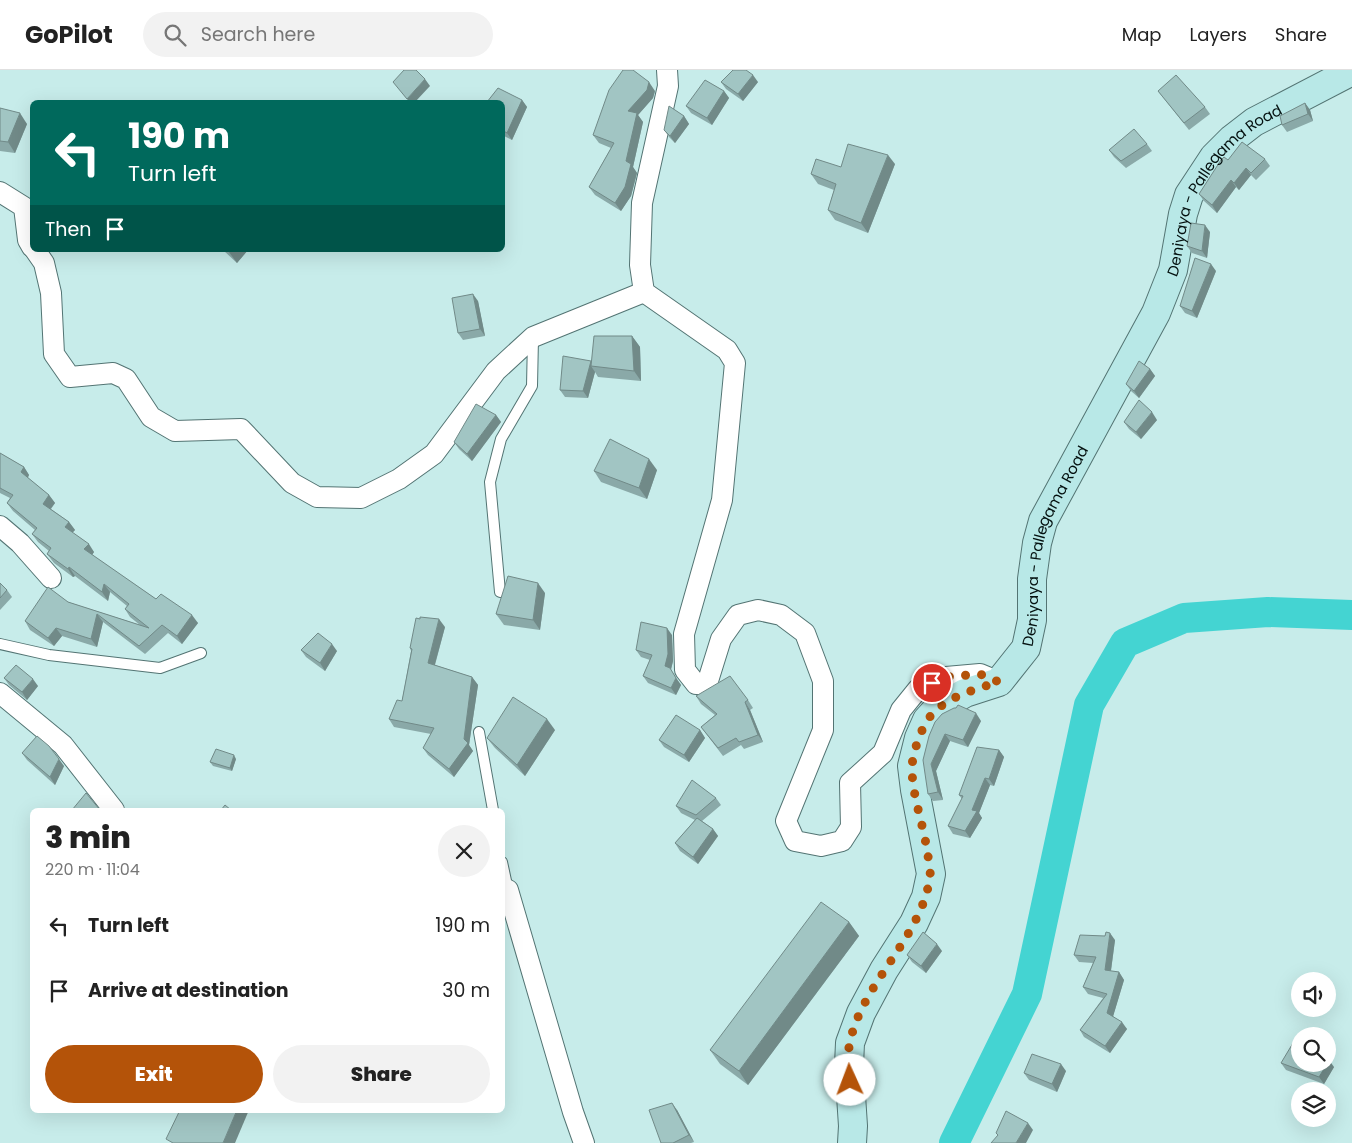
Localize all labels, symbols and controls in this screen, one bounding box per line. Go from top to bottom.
search box [143,12,493,57]
text: GoPilot [25,18,113,51]
icon: search [161,21,189,49]
text: Search here [201,21,315,48]
text: Map [1122,22,1162,47]
text: Layers [1190,22,1247,47]
text: Share [1275,22,1327,47]
street label: Deniyaya - Pallegama Road [1161,99,1285,279]
text: 190 m [128,111,230,160]
icon: left [45,120,110,185]
text: Turn left [128,158,216,189]
icon: arrive [101,215,129,243]
text: Then [45,216,91,243]
street label: Deniyaya - Pallegama Road [1016,442,1093,648]
pin [911,662,953,704]
icon: arrive [918,669,946,697]
text: 3 min [45,816,131,859]
button: close [438,825,490,877]
text: 220 m · 11:04 [45,858,140,881]
icon: left [45,912,73,940]
text: Turn left [88,912,169,939]
text: 190 m [435,912,490,939]
map controls [1291,972,1336,1127]
button: sound [1291,972,1336,1017]
icon: arrive [45,977,73,1005]
text: Arrive at destination [88,977,289,1004]
text: 30 m [442,977,490,1004]
button: search [1291,1027,1336,1072]
button: Exit [45,1045,263,1103]
button: Share [273,1045,490,1103]
position arrow [823,1053,875,1105]
button: layers [1291,1082,1336,1127]

